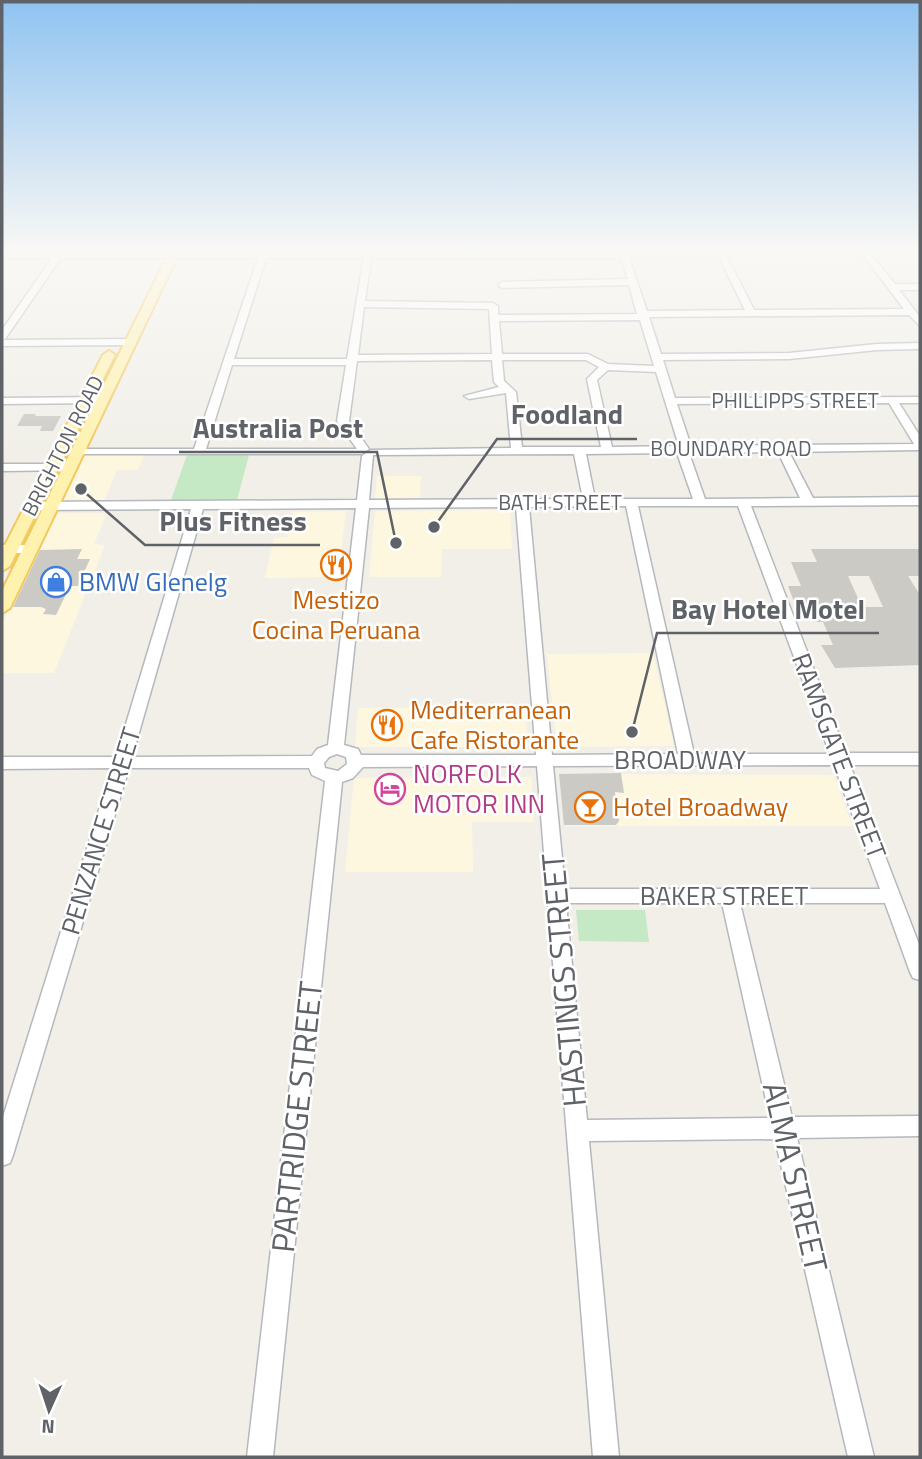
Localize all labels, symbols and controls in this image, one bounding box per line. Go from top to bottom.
street label: BRIGHTON ROAD [13,370,111,521]
street label: PHILLIPPS STREET [711,384,879,416]
callout: Foodland [497,390,637,439]
text: Foodland [511,392,623,435]
callout: Australia Post [179,403,377,452]
text: Australia Post [193,406,363,449]
street label: BOUNDARY ROAD [650,432,812,464]
street label: BATH STREET [498,486,622,518]
callout: Plus Fitness [145,496,320,545]
text: Plus Fitness [159,499,307,542]
restaurant icon: Mestizo Cocina Peruana [319,548,353,582]
place label: BMW Glenelg [79,562,227,601]
shop icon: BMW Glenelg [39,565,73,599]
place label: Mestizo Cocina Peruana [252,580,420,649]
callout: Bay Hotel Motel [657,584,879,633]
text: Bay Hotel Motel [671,587,865,630]
street label: RAMSGATE STREET [782,647,897,865]
place label: Mediterranean Cafe Ristorante [410,690,579,759]
restaurant icon: Mediterranean Cafe Ristorante [370,708,404,742]
street label: PENZANCE STREET [50,722,151,939]
street label: BROADWAY [614,740,746,779]
place label: NORFOLK MOTOR INN [413,754,545,823]
hotel icon: NORFOLK MOTOR INN [373,772,407,806]
place label: Hotel Broadway [613,787,788,826]
bar icon: Hotel Broadway [573,790,607,824]
street label: HASTINGS STREET [528,851,598,1109]
street label: BAKER STREET [640,876,809,915]
street label: PARTRIDGE STREET [258,979,334,1255]
street label: ALMA STREET [751,1077,841,1277]
north arrow [14,1375,84,1445]
text: N [41,1413,55,1442]

